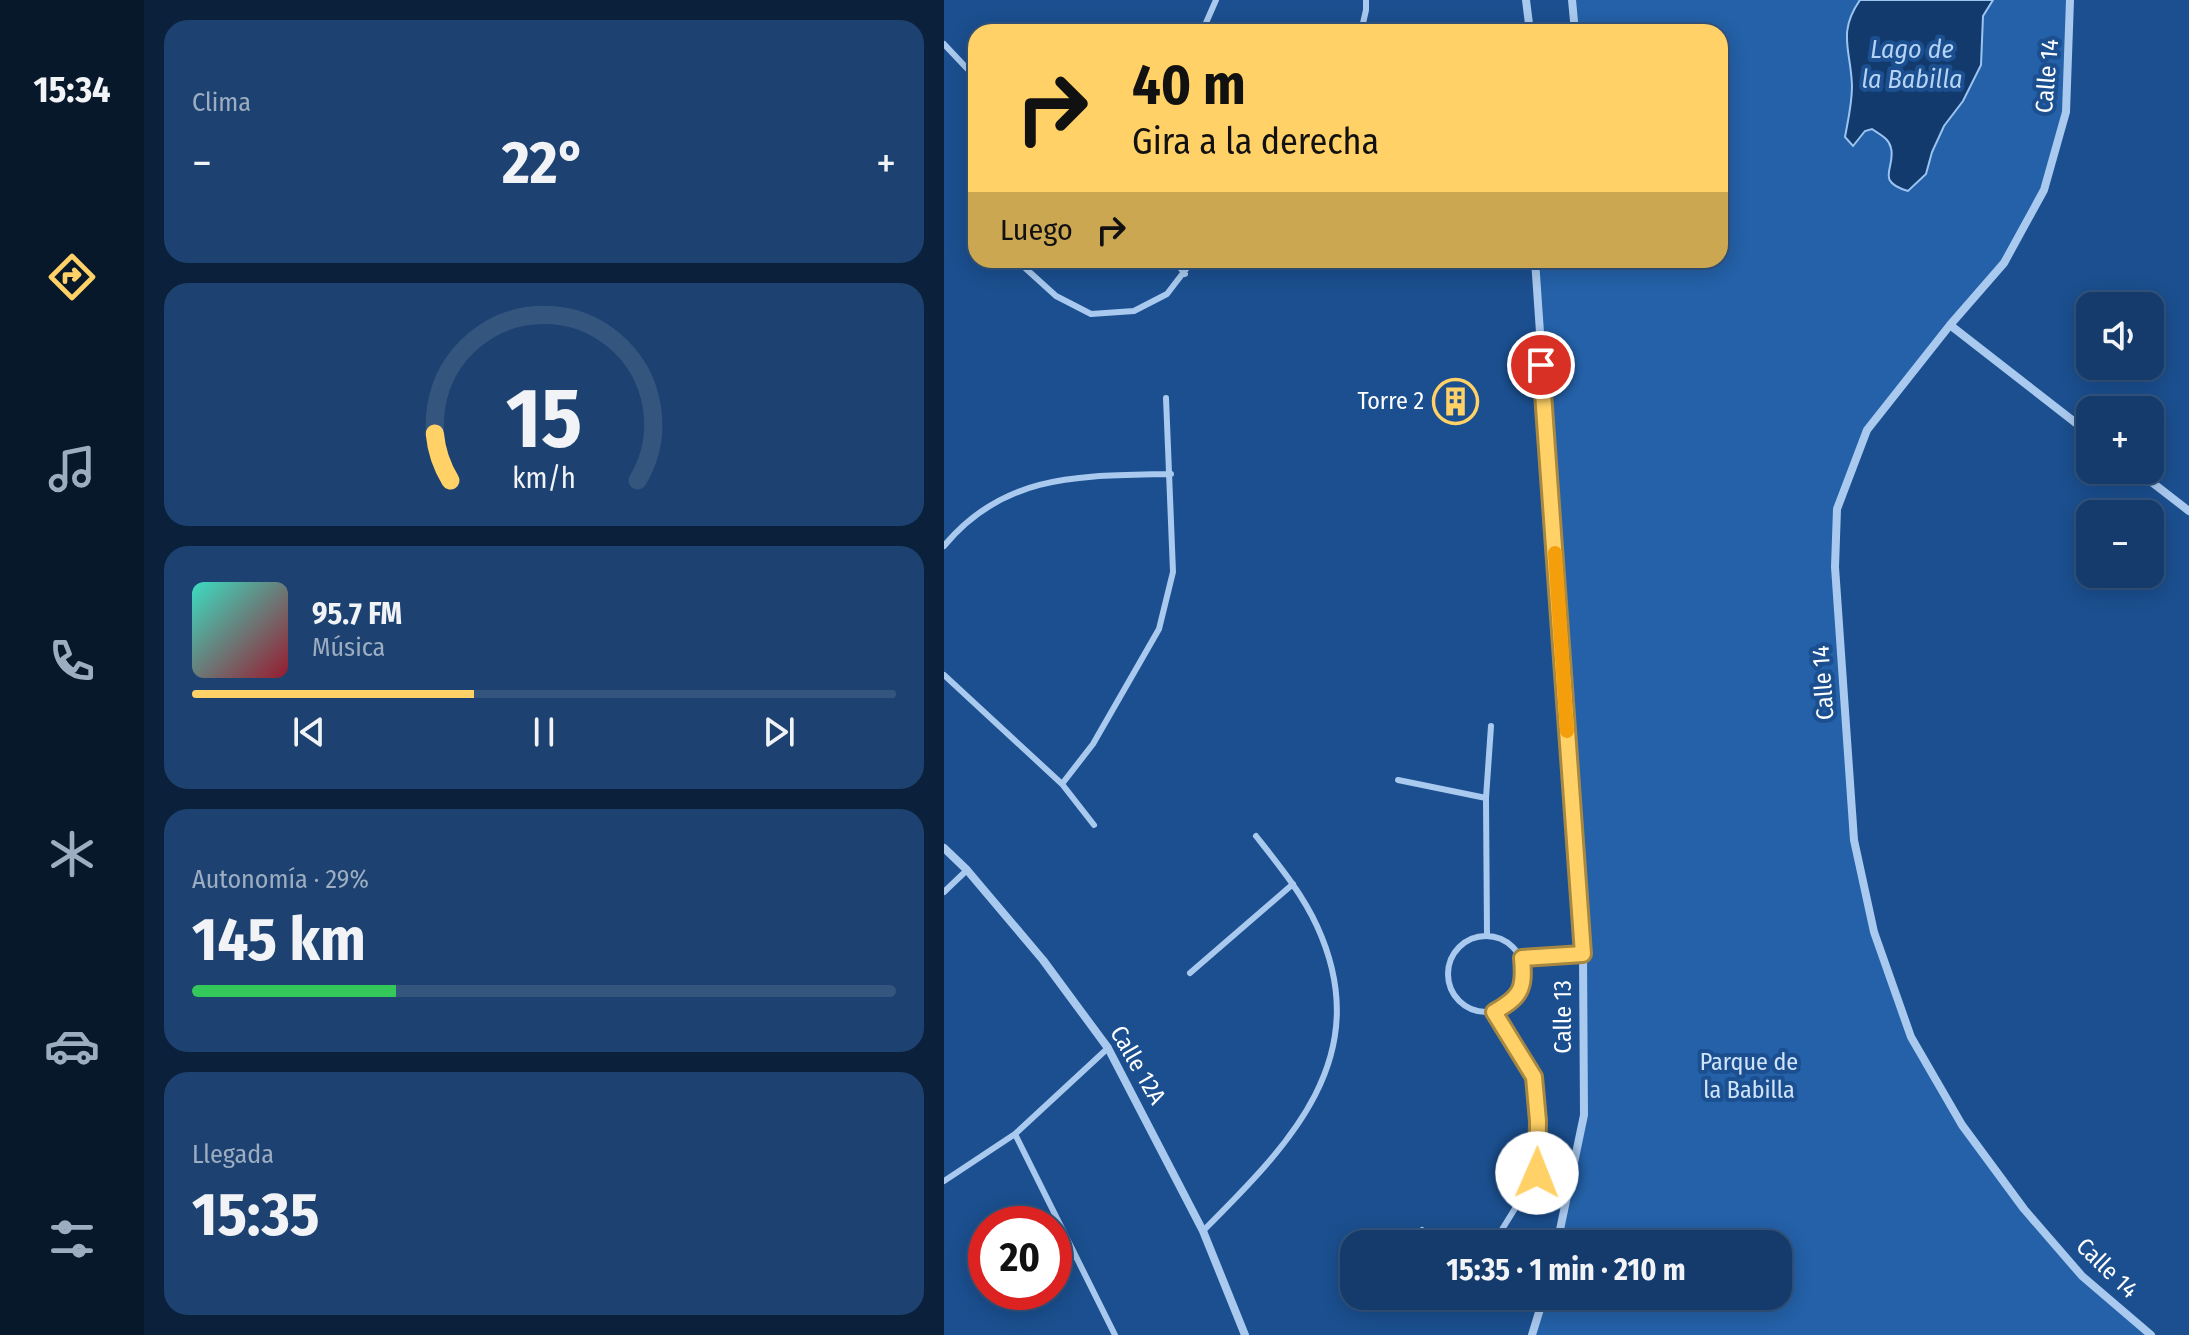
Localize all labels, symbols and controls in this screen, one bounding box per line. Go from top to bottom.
water label: Lago de la Babilla [1861,34,1963,95]
street label: Calle 14 [2030,38,2064,114]
text: 40 m [1132,52,1246,119]
icon: right [1000,56,1104,160]
text: 15:34 [33,68,111,112]
text: Clima [192,87,251,118]
text: Gira a la derecha [1132,120,1379,164]
text: 22° [502,127,586,199]
text: − [192,137,212,190]
text: + [876,137,896,190]
icon: right [1089,208,1133,252]
text: Luego [1000,212,1073,248]
icon: directions [44,249,100,305]
map controls [2076,292,2164,588]
button: sound [2076,292,2164,380]
pin [1507,331,1575,399]
icon: arrive [1519,343,1563,387]
text: 15 [506,368,582,468]
building icon: Torre 2 [1431,377,1479,425]
place label: Torre 2 [1357,387,1424,415]
button: + [2076,396,2164,484]
icon: music [44,441,100,497]
text: km/h [512,461,576,496]
button: − [2076,500,2164,588]
text: 95.7 FM [312,596,402,632]
text: Música [312,632,385,663]
icon: phone [44,633,100,689]
street label: Calle 14 [1806,645,1840,721]
icon: previous [287,710,331,754]
icon: pause [522,710,566,754]
icon: next [757,710,801,754]
icon: climate [44,826,100,882]
text: Autonomía · 29% [192,864,369,895]
text: 145 km [192,904,366,976]
street label: Calle 13 [1549,980,1577,1054]
icon: car [44,1018,100,1074]
street label: Calle 12A [1104,1021,1172,1110]
park label: Parque de la Babilla [1700,1048,1798,1104]
position arrow [1495,1131,1579,1215]
text: Llegada [192,1139,274,1170]
text: 15:35 [192,1179,319,1251]
speed limit sign: 20 [968,1206,1072,1310]
icon: filters [44,1211,100,1267]
street label: Calle 14 [2070,1232,2144,1304]
text: 15:35 · 1 min · 210 m [1446,1252,1686,1288]

